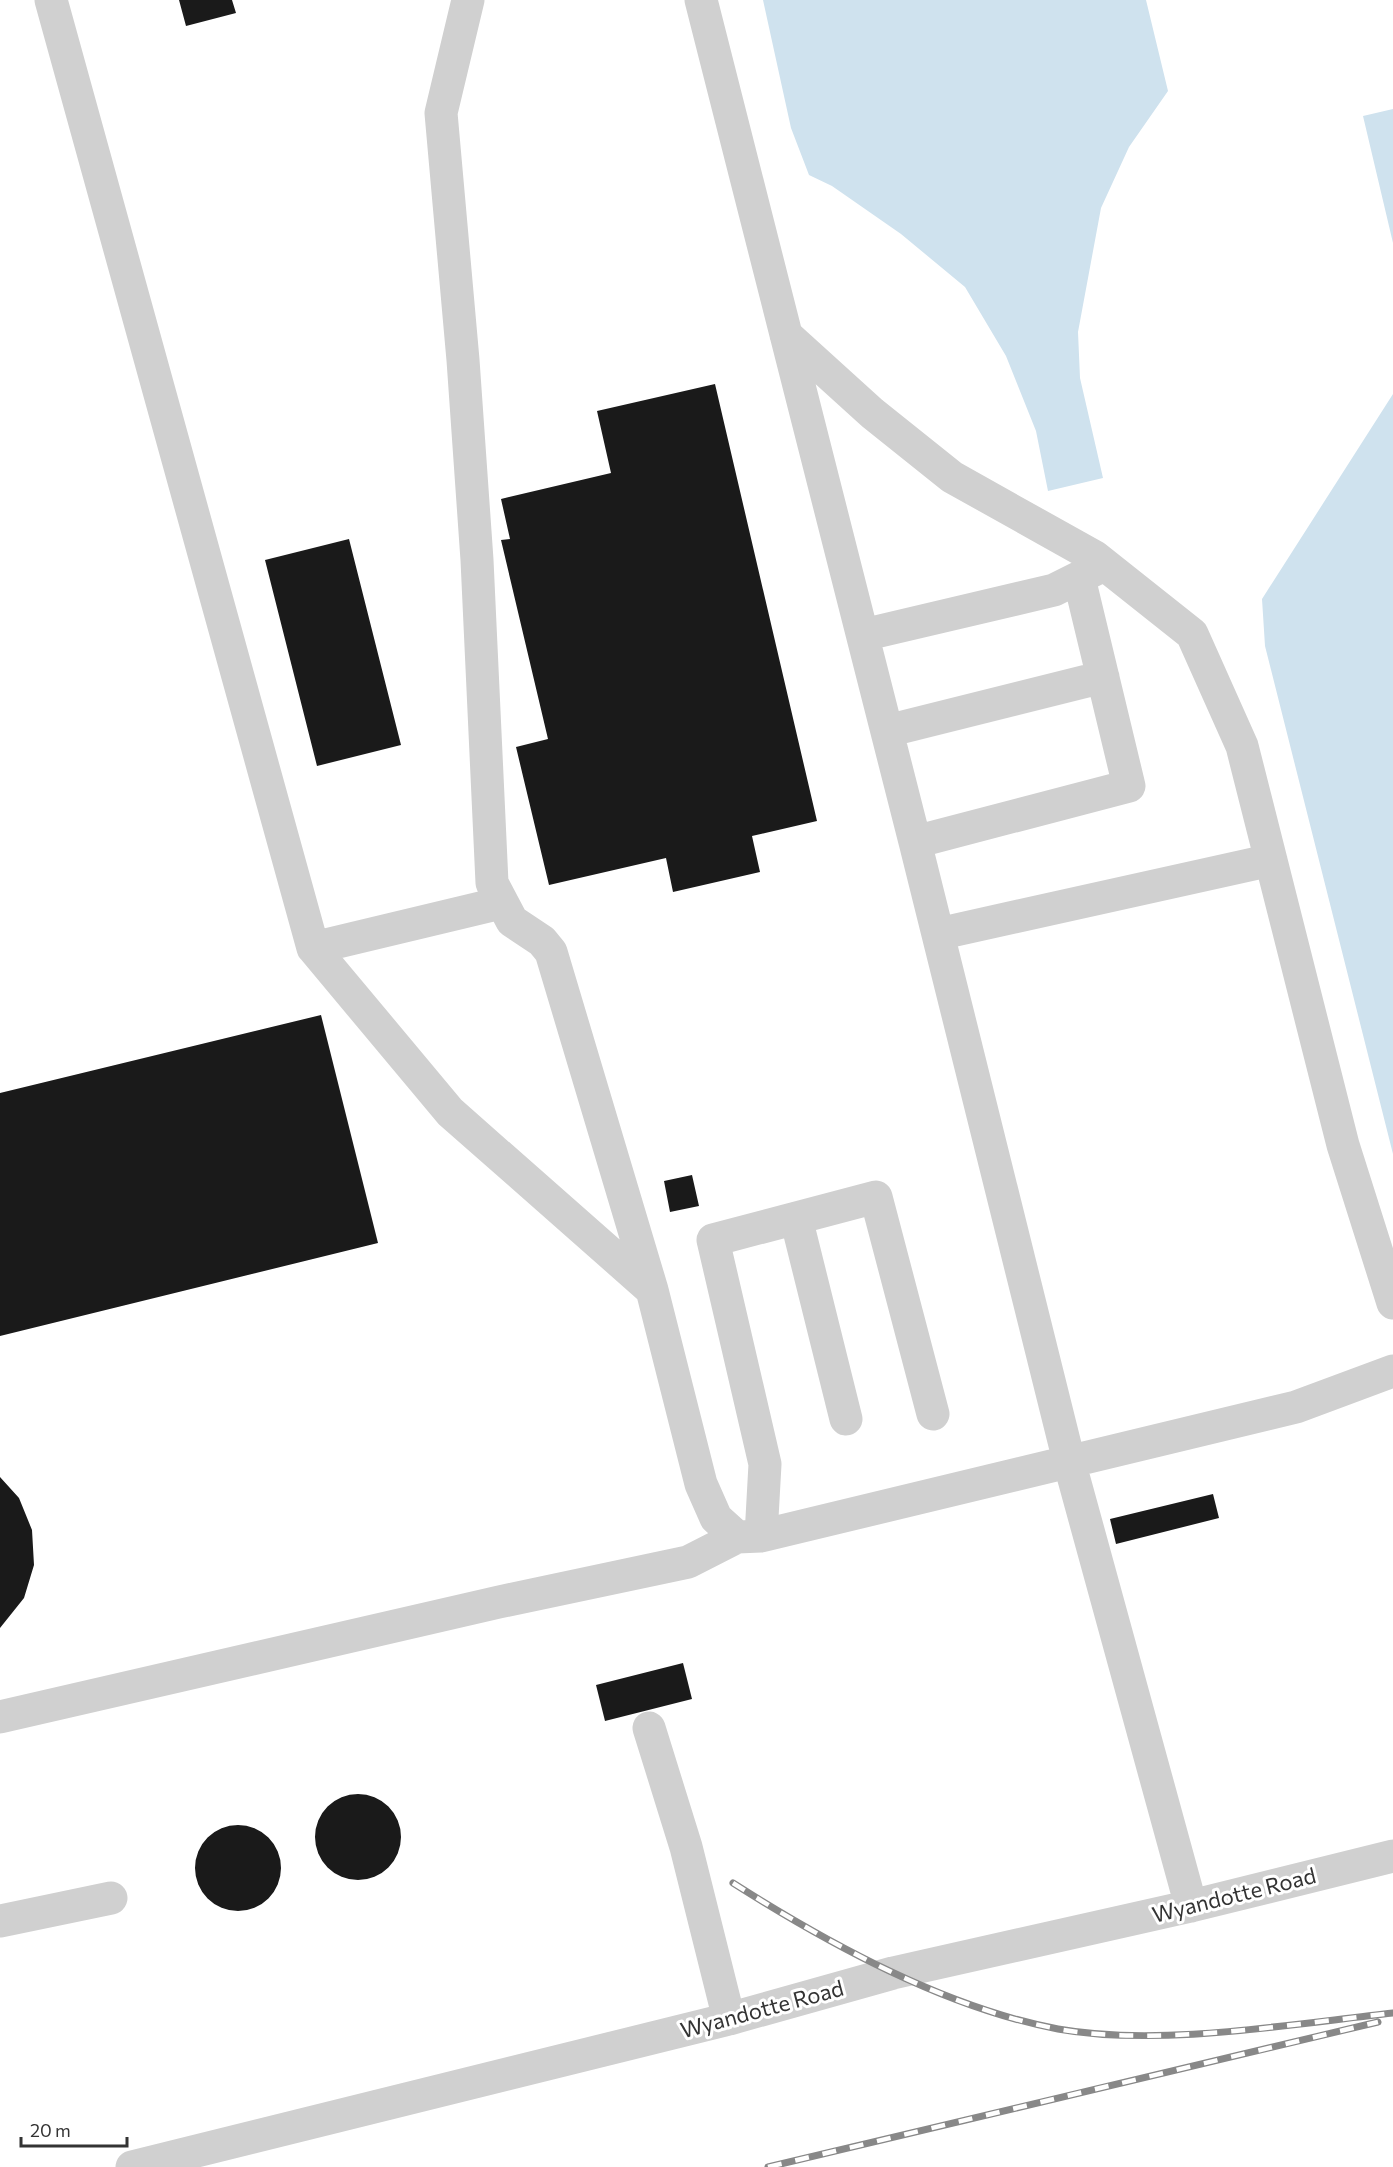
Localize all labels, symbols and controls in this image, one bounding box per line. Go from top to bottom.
street label: Wyandotte Road [1149,1861,1319,1928]
street label: Wyandotte Road [677,1974,846,2043]
scale bar [21,2110,128,2148]
text: 20 m [30,2119,71,2141]

